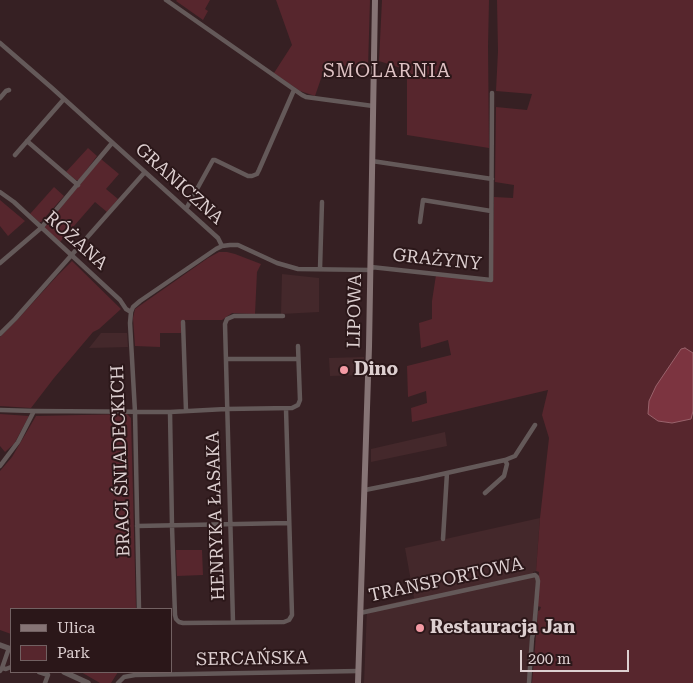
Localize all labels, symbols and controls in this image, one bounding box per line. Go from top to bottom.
district label: SMOLARNIA [322,60,452,82]
street label: GRANICZNA [130,139,228,229]
street label: RÓŻANA [40,207,112,275]
street label: GRAŻYNY [391,245,483,275]
street label: LIPOWA [344,274,366,348]
place label: Dino [354,359,398,381]
marker: Dino [338,364,350,376]
street label: BRACI ŚNIADECKICH [107,365,135,557]
street label: HENRYKA ŁASAKA [202,431,230,601]
street label: TRANSPORTOWA [367,553,525,607]
legend [10,608,172,673]
place label: Restauracja Jan [430,617,575,639]
text: Ulica [57,619,95,637]
marker: Restauracja Jan [414,622,426,634]
scale bar [523,640,632,672]
text: Park [57,644,90,662]
street label: SERCAŃSKA [196,647,308,671]
text: 200 m [528,650,571,668]

